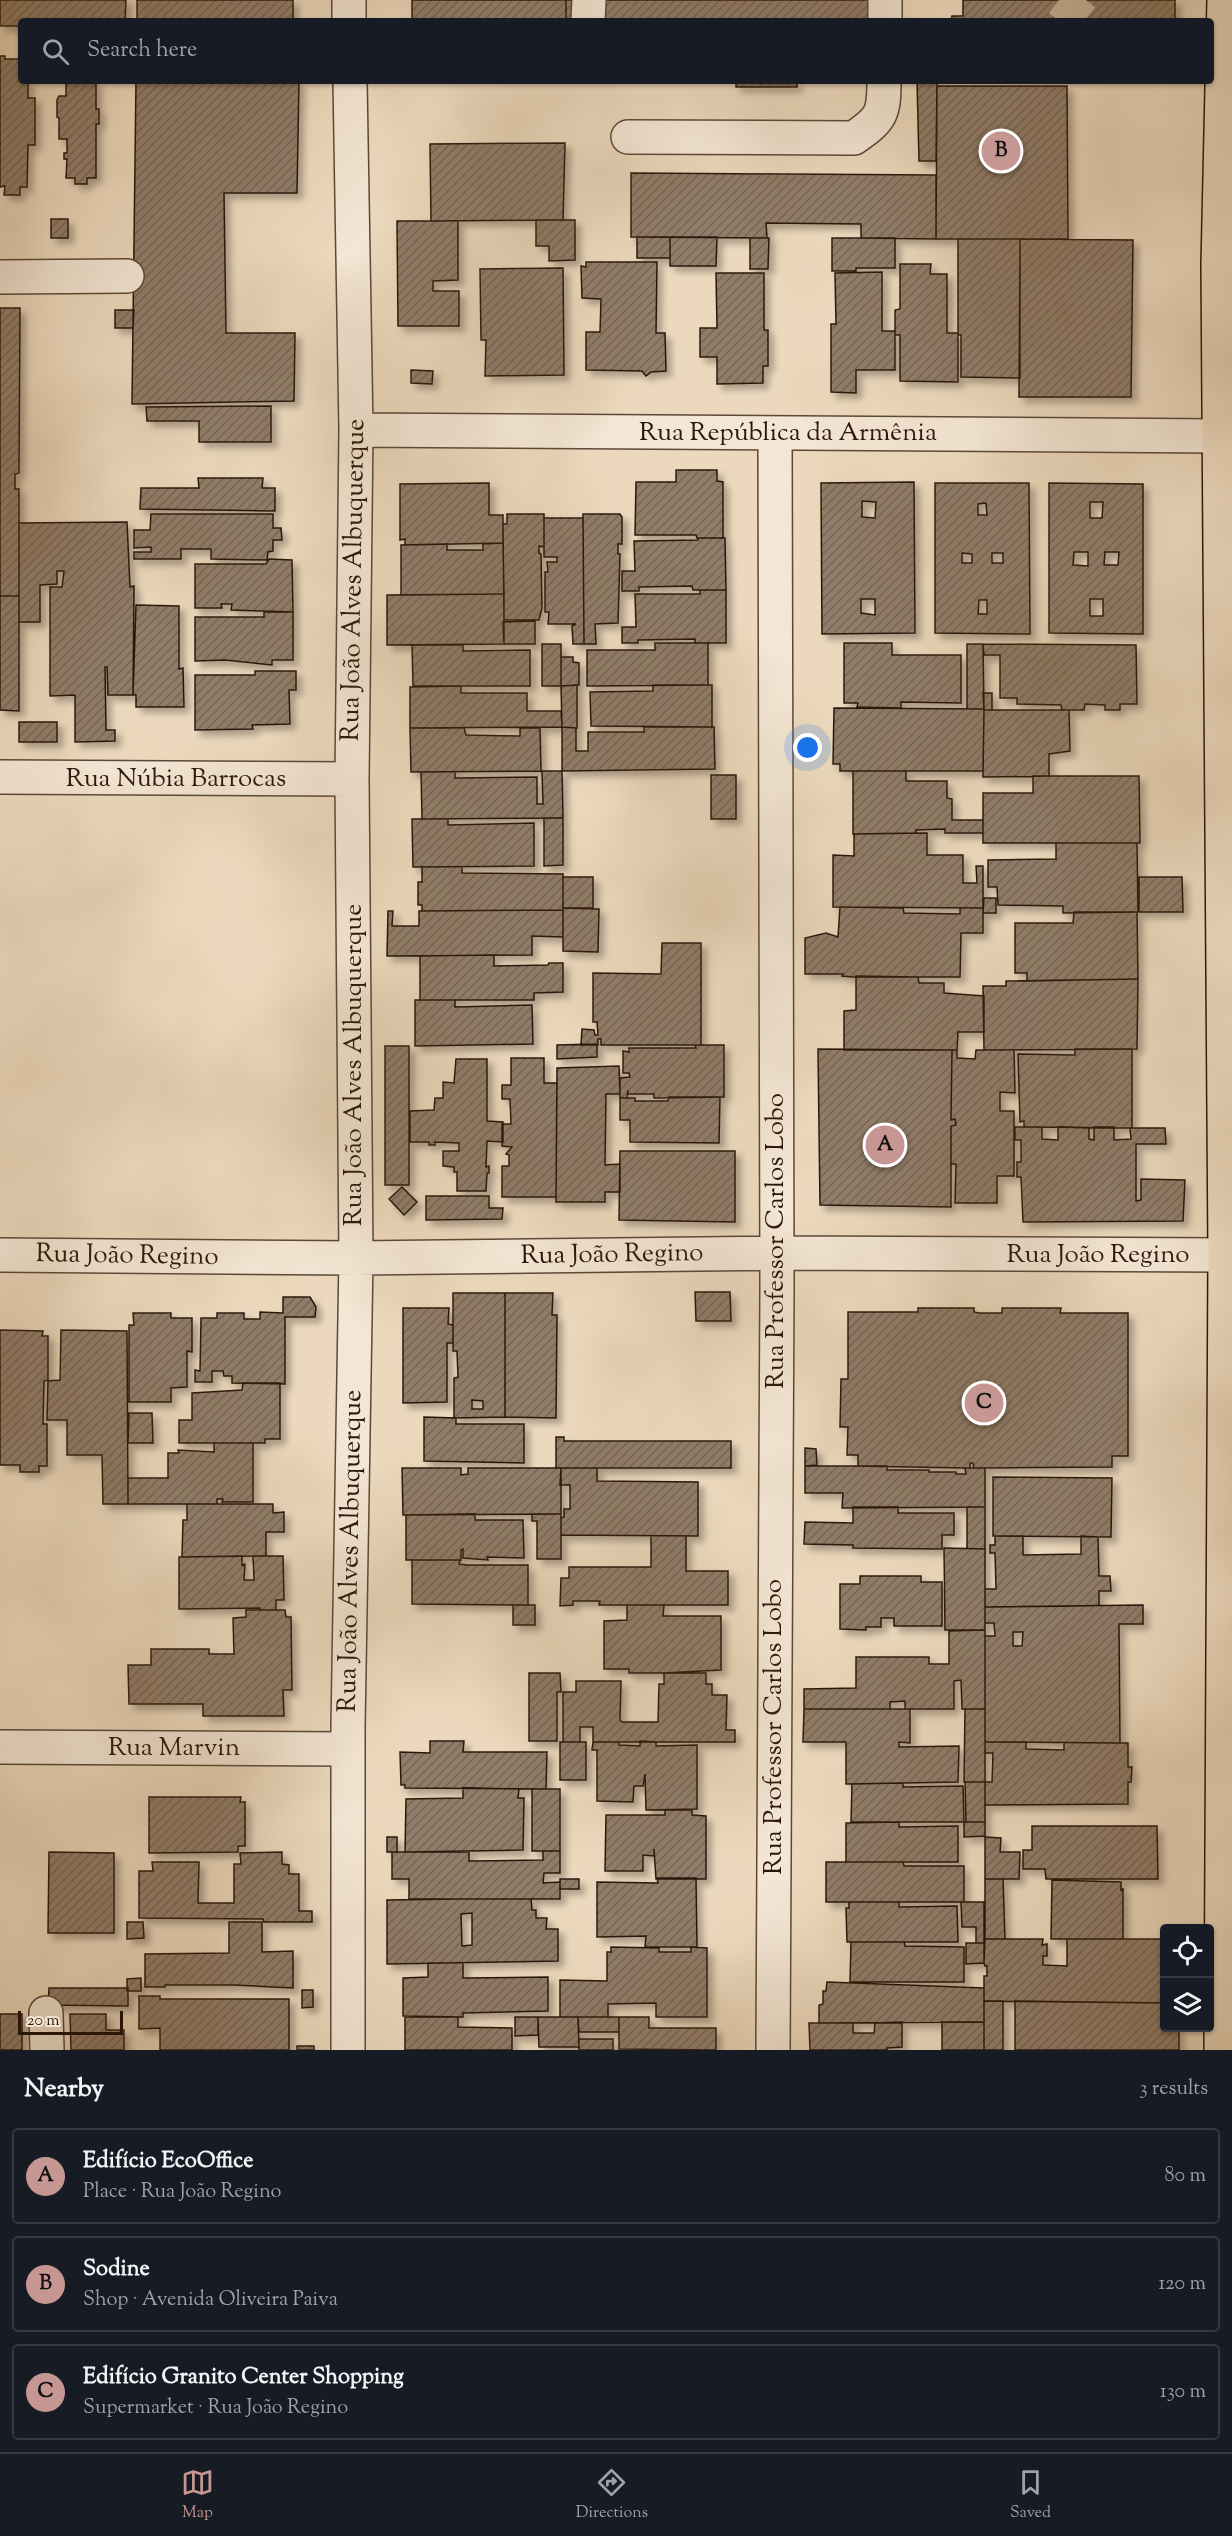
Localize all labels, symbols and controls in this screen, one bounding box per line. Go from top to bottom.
search box [18,18,1214,84]
icon: search [39,35,72,68]
text: Search here [87,35,197,67]
pin: B [982,128,1020,174]
street label: Rua República da Armênia [639,415,937,452]
street label: Rua João Alves Albuquerque [333,418,375,742]
your location [793,733,822,762]
street label: Rua Núbia Barrocas [66,761,286,798]
street label: Rua João Alves Albuquerque [336,904,373,1226]
street label: Rua Professor Carlos Lobo [758,1093,795,1389]
pin: A [866,1122,904,1168]
street label: Rua João Regino [520,1235,704,1275]
street label: Rua João Regino [35,1236,219,1276]
street label: Rua João Regino [1007,1237,1190,1274]
pin: C [964,1380,1004,1426]
street label: Rua João Alves Albuquerque [330,1389,372,1713]
street label: Rua Professor Carlos Lobo [756,1579,793,1875]
street label: Rua Marvin [108,1730,240,1767]
map controls [1160,1924,1214,2032]
button: locate [1160,1924,1214,1978]
button: layers [1160,1978,1214,2032]
scale bar [18,2008,123,2036]
text: 20 m [27,2010,60,2033]
text: Nearby [24,2071,104,2108]
text: 3 results [1139,2075,1208,2104]
text: Edifício EcoOffice [83,2146,253,2178]
text: A [37,2162,54,2191]
text: 80 m [1165,2162,1206,2191]
text: Place · Rua João Regino [83,2178,281,2207]
text: Sodine [83,2254,150,2286]
text: B [39,2270,52,2299]
text: 120 m [1158,2270,1206,2299]
text: Shop · Avenida Oliveira Paiva [83,2286,338,2315]
text: Edifício Granito Center Shopping [83,2362,404,2394]
text: C [37,2378,54,2407]
text: 130 m [1160,2378,1206,2407]
text: Supermarket · Rua João Regino [83,2394,348,2423]
tab: Map [181,2466,214,2525]
tab: Directions [576,2466,648,2525]
tab: Saved [1010,2466,1051,2525]

